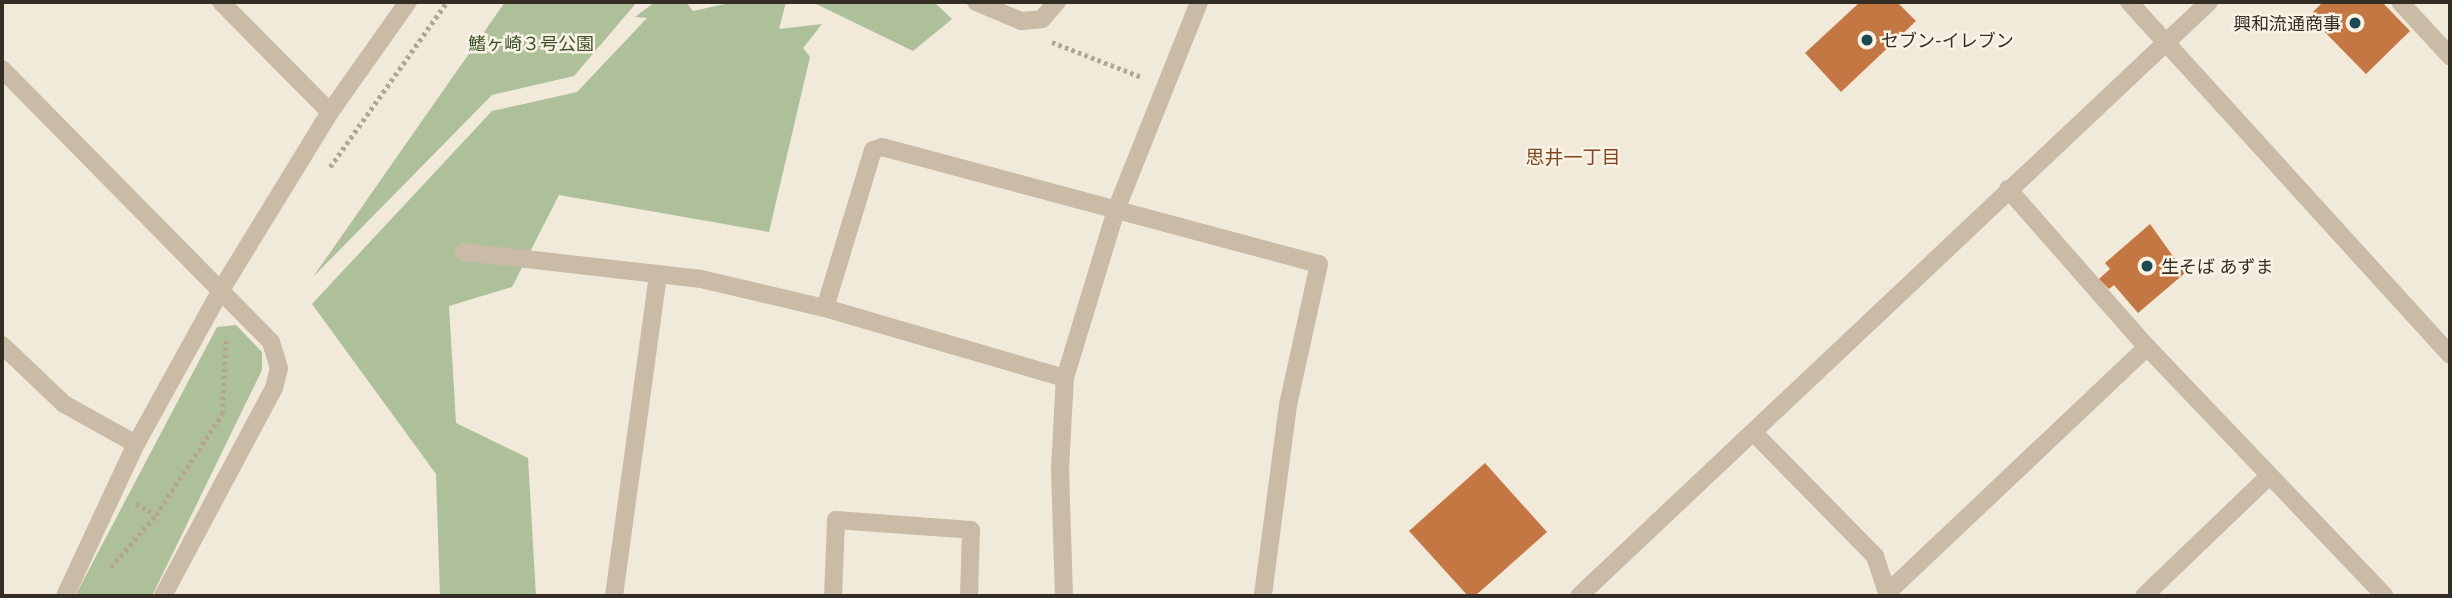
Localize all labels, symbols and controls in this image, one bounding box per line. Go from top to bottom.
place label: 興和流通商事 [2233,12,2341,34]
marker: 興和流通商事 [2347,15,2363,31]
place label: セブン-イレブン [1881,29,2014,51]
park label: 鰭ヶ崎３号公園 [468,32,594,54]
marker: セブン-イレブン [1859,32,1875,48]
district label: 思井一丁目 [1526,146,1620,168]
place label: 生そば あずま [2161,255,2274,277]
marker: 生そば あずま [2139,258,2155,274]

